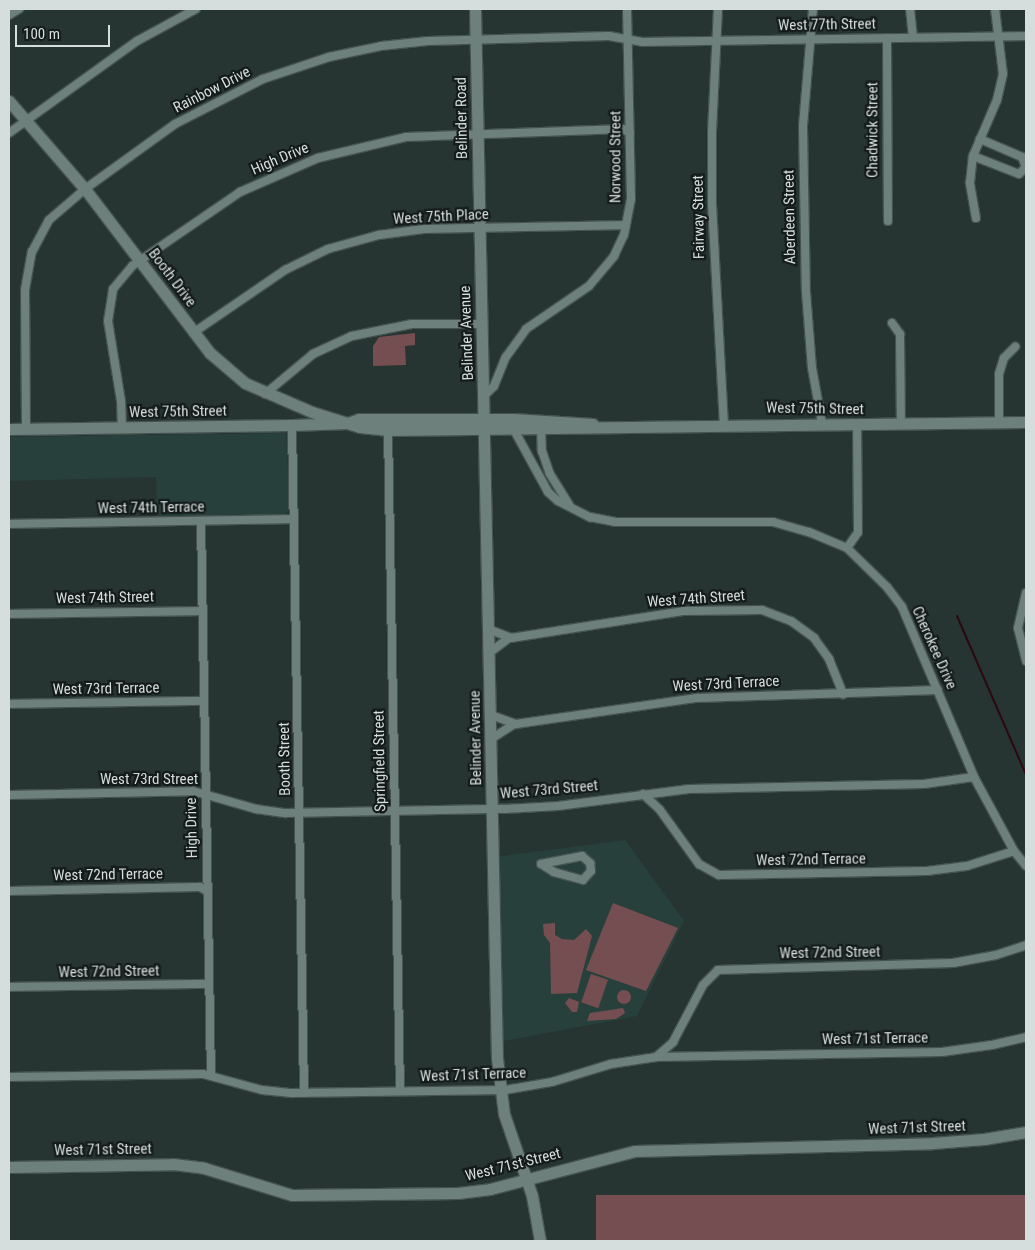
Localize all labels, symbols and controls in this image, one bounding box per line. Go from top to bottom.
scale bar [18,15,112,47]
street label: West 77th Street [778,15,876,35]
text: 100 m [23,25,60,43]
street label: Rainbow Drive [171,63,253,117]
street label: Belinder Road [452,77,472,159]
street label: Chadwick Street [864,82,882,178]
street label: Norwood Street [607,111,625,203]
street label: High Drive [249,139,311,179]
street label: Aberdeen Street [780,169,800,265]
street label: Fairway Street [689,175,709,259]
street label: West 75th Place [393,206,489,228]
street label: Booth Drive [144,245,200,311]
street label: Belinder Avenue [456,285,478,381]
street label: West 75th Street [766,399,864,419]
street label: West 75th Street [129,402,227,422]
street label: West 74th Terrace [97,498,205,518]
street label: West 74th Street [646,587,746,611]
street label: West 74th Street [56,588,154,608]
street label: Cherokee Drive [908,604,960,692]
street label: West 73rd Terrace [672,672,780,696]
street label: West 73rd Terrace [52,679,160,699]
street label: Belinder Avenue [466,690,486,786]
street label: Springfield Street [370,710,390,812]
street label: Booth Street [275,722,295,796]
street label: West 73rd Street [100,771,198,789]
street label: West 73rd Street [499,777,599,803]
street label: High Drive [182,797,202,859]
street label: West 72nd Terrace [756,850,866,870]
street label: West 72nd Terrace [53,865,163,885]
street label: West 72nd Street [779,943,881,963]
street label: West 72nd Street [58,962,160,982]
street label: West 71st Terrace [822,1029,928,1049]
street label: West 71st Terrace [419,1064,527,1086]
street label: West 71st Street [868,1117,966,1139]
street label: West 71st Street [54,1140,152,1160]
street label: West 71st Street [463,1144,563,1186]

